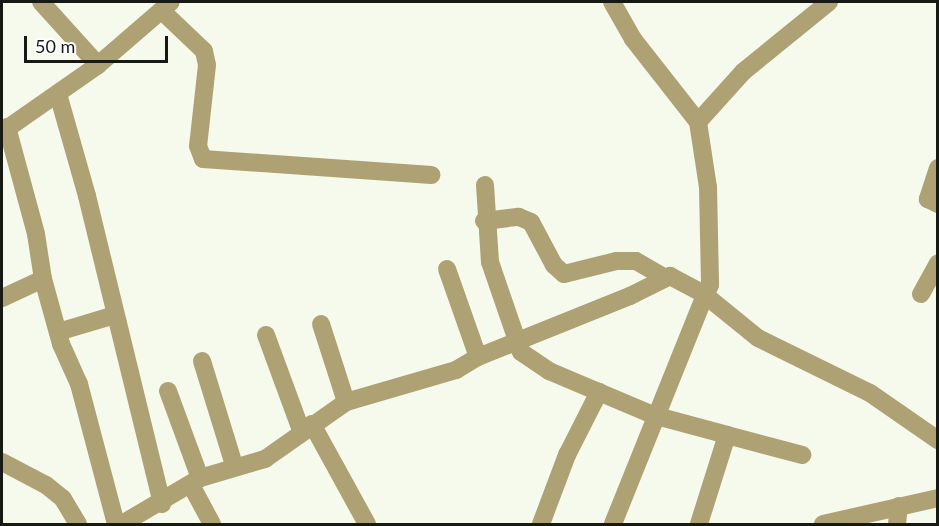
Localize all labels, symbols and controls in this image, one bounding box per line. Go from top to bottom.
scale bar [27,24,171,62]
text: 50 m [35,35,75,57]

